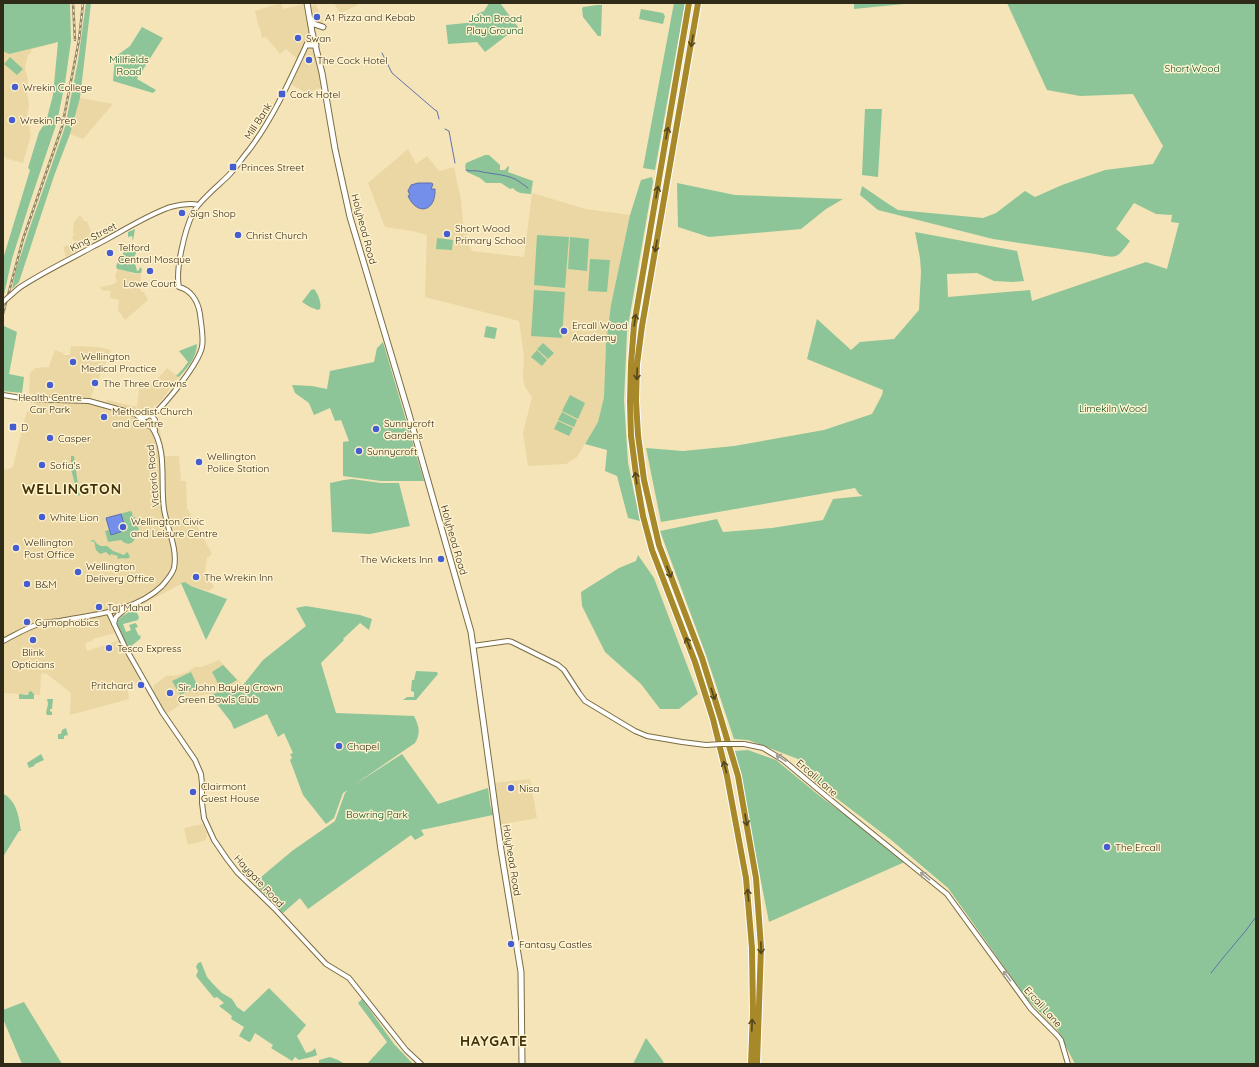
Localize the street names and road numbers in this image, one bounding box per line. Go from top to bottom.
street label: Mill Bank [241,100,275,142]
street label: Holyhead Road [348,192,380,266]
street label: King Street [67,219,119,255]
street label: Victoria Road [144,444,162,508]
street label: Holyhead Road [438,504,470,576]
street label: Ercall Lane [794,756,841,800]
street label: Holyhead Road [500,823,524,897]
street label: Haygate Road [231,852,287,910]
street label: Ercall Lane [1021,984,1065,1030]

